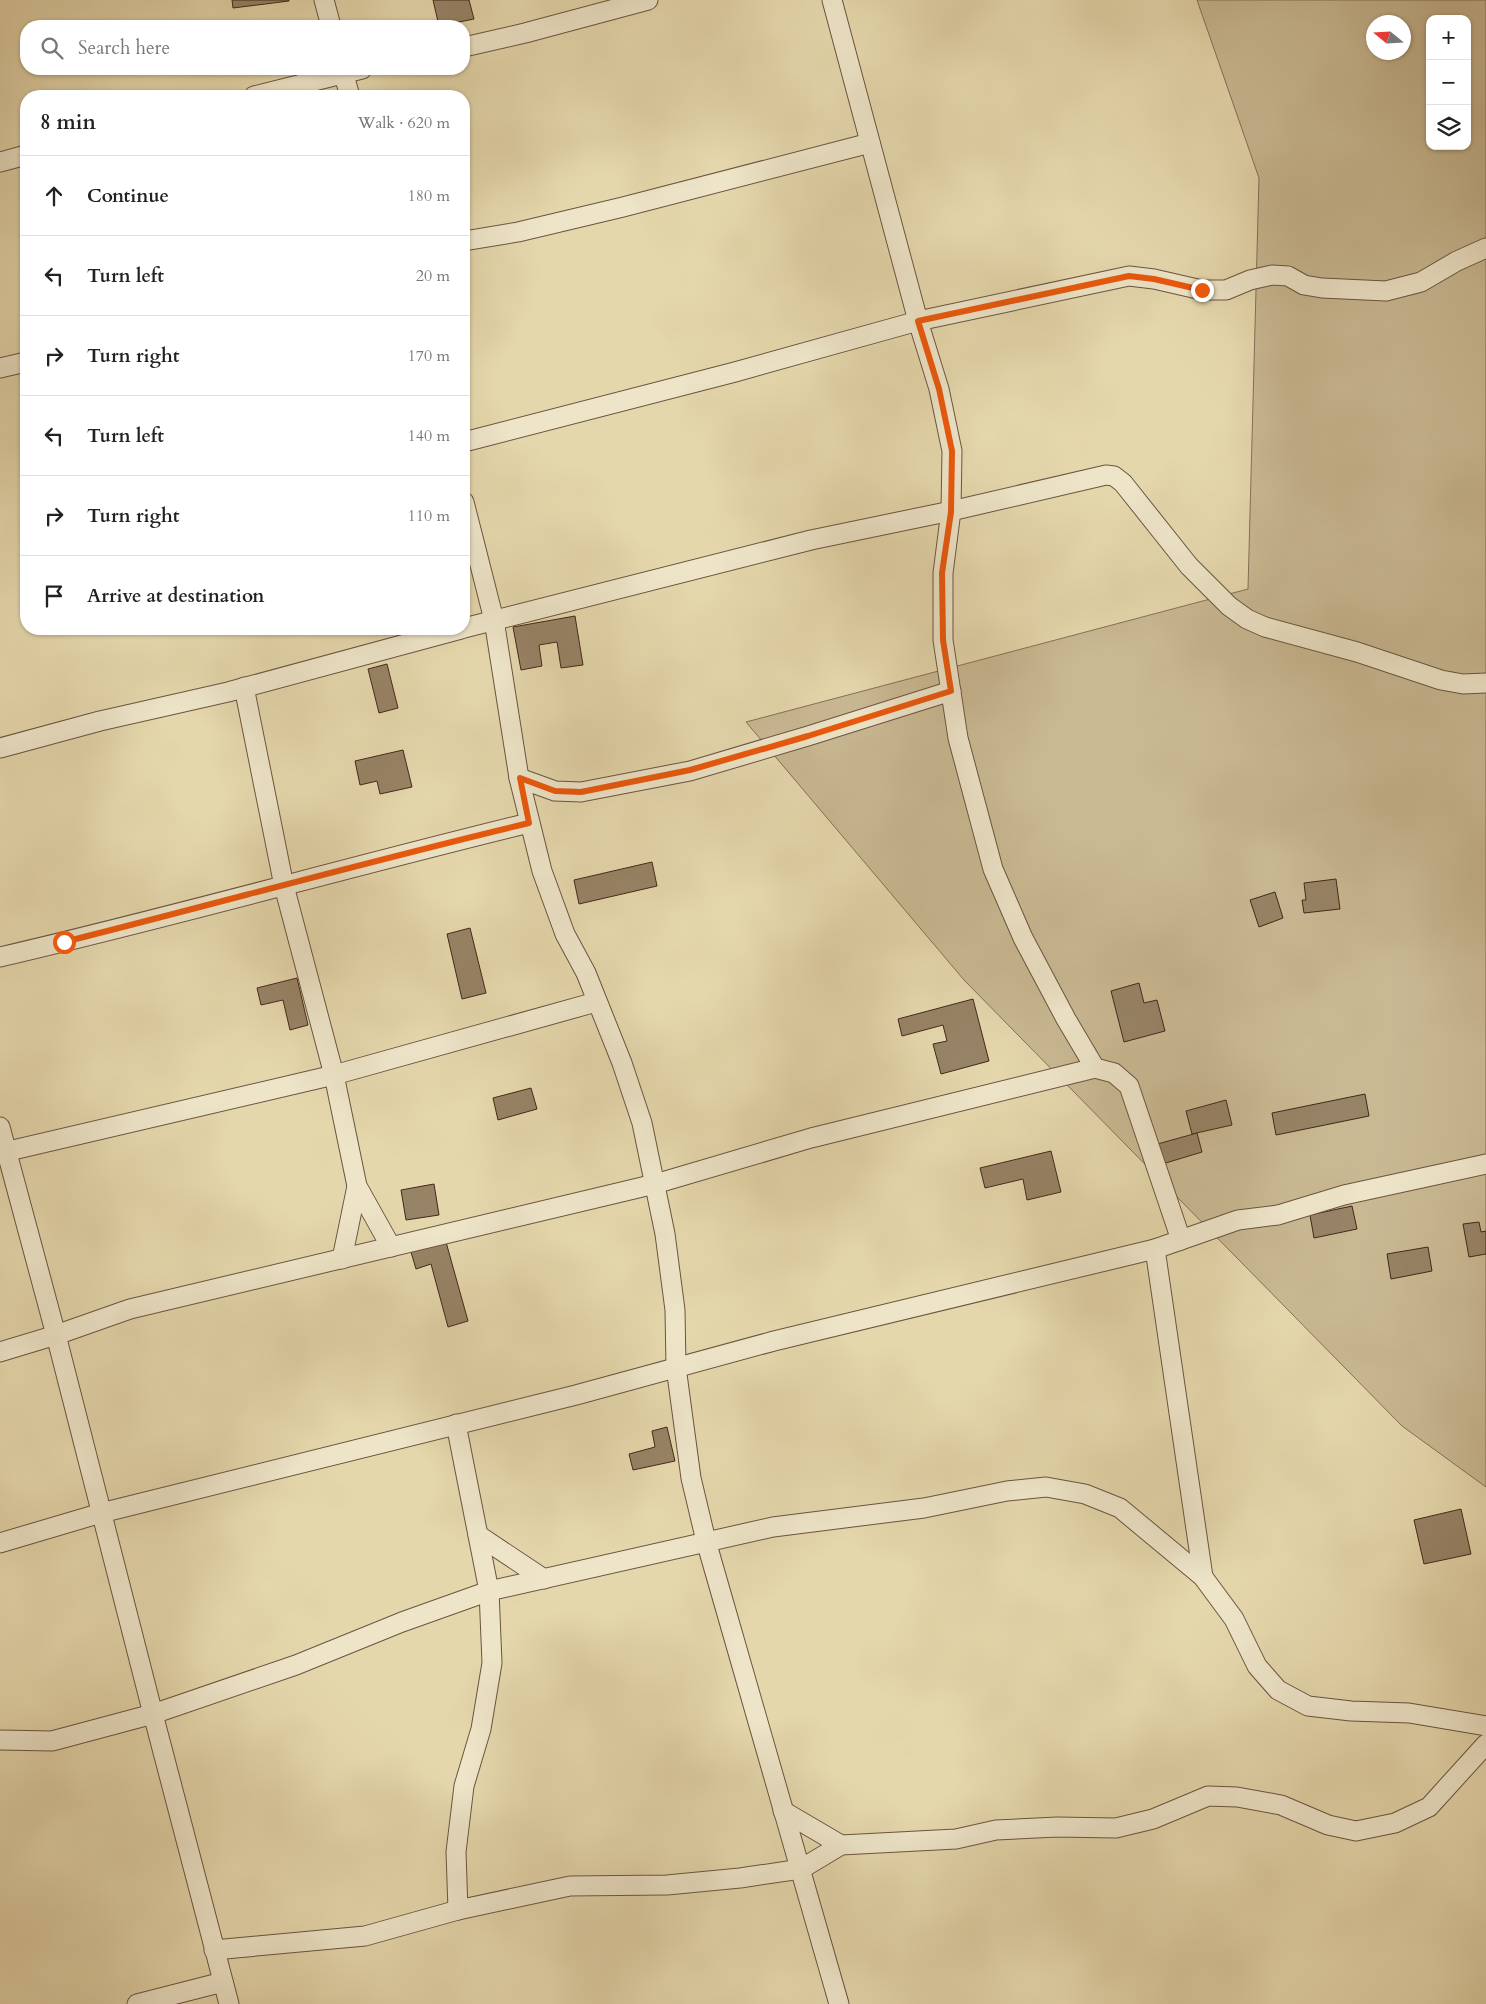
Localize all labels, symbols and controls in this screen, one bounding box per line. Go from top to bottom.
north arrow [1366,15,1411,60]
map controls [1426,15,1471,150]
button: + [1426,15,1471,60]
search box [20,20,470,75]
icon: search [38,34,66,62]
text: Search here [78,35,170,61]
button: − [1426,60,1471,105]
button: layers [1426,105,1471,150]
text: 8 min [40,108,96,137]
text: Walk · 620 m [358,112,450,134]
icon: ahead [40,182,68,210]
text: Continue [87,183,169,209]
text: 180 m [408,185,450,207]
icon: left [40,262,68,290]
text: Turn left [87,263,164,289]
text: 20 m [416,265,450,287]
route end [1191,279,1214,302]
icon: right [40,342,68,370]
text: Turn right [87,343,179,369]
text: 170 m [408,345,450,367]
icon: left [40,422,68,450]
text: Turn left [87,423,164,449]
text: 140 m [408,425,450,447]
icon: right [40,502,68,530]
text: Turn right [87,503,179,529]
text: 110 m [408,505,450,527]
icon: arrive [40,582,68,610]
text: Arrive at destination [87,583,264,609]
route start [53,931,76,954]

